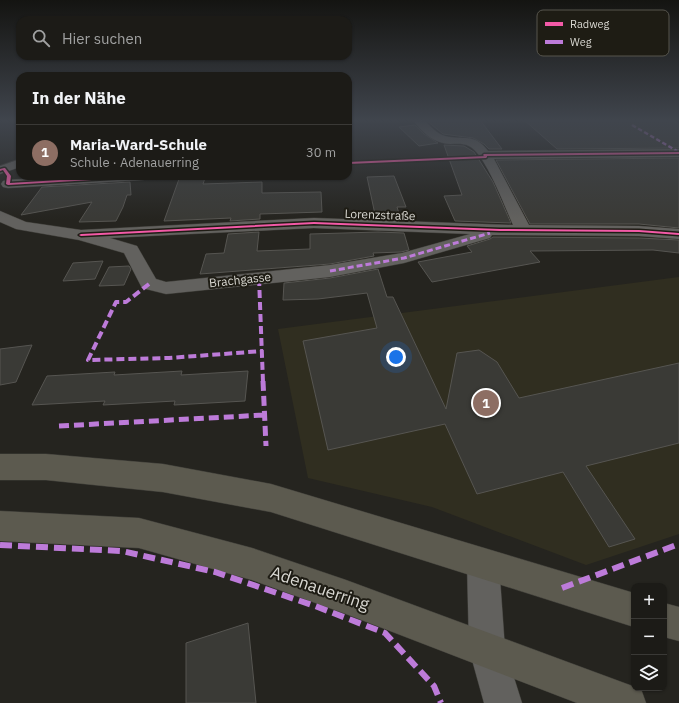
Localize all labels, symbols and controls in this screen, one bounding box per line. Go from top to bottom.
legend [537,10,669,56]
search box [16,16,352,60]
text: Radweg [570,17,610,31]
icon: search [30,27,52,49]
text: Hier suchen [62,29,142,48]
text: Weg [570,35,592,49]
text: In der Nähe [32,87,126,109]
text: Maria-Ward-Schule [70,135,207,154]
text: 1 [41,144,49,161]
text: 30 m [306,144,336,161]
text: Schule · Adenauerring [70,154,199,171]
street label: Lorenzstraße [344,206,416,223]
street label: Brachgasse [208,269,272,290]
your location [386,347,406,367]
pin: 1 [473,388,499,418]
street label: Adenauerring [268,561,372,615]
map controls [631,583,667,691]
button: + [631,583,667,619]
button: − [631,619,667,655]
button: layers [631,655,667,691]

